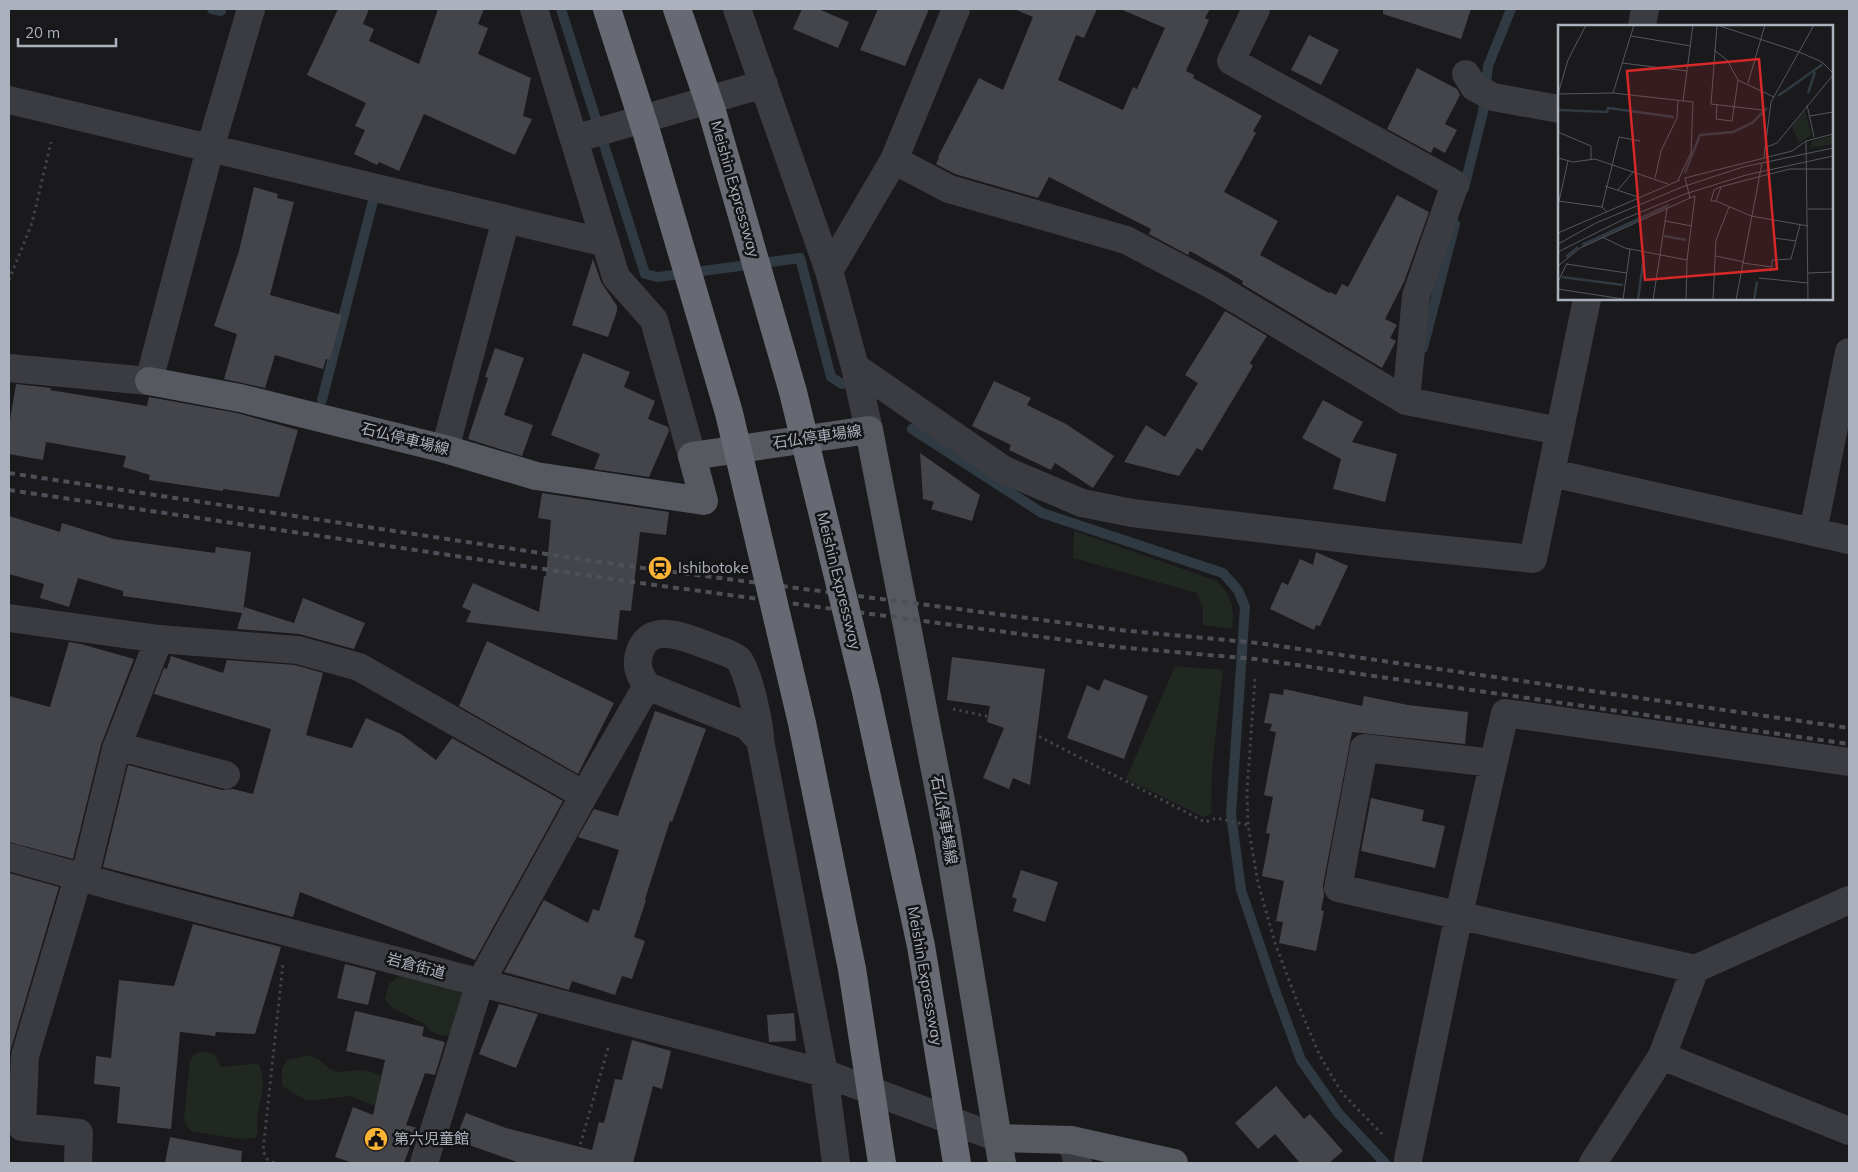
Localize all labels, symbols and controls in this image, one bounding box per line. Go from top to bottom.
scale bar [18,15,115,47]
text: 20 m [25,23,60,42]
inset map [1558,25,1833,300]
street label: Meishin Expressway [707,118,764,259]
street label: 石仏停車場線 [359,418,451,459]
street label: 石仏停車場線 [771,421,863,452]
street label: Meishin Expressway [813,510,866,652]
station icon: Ishibotoke [647,555,673,581]
place label: Ishibotoke [678,558,749,577]
street label: 石仏停車場線 [927,774,962,866]
street label: Meishin Expressway [904,905,947,1047]
street label: 岩倉街道 [385,949,448,982]
public building icon: 第六児童館 [363,1126,389,1152]
place label: 第六児童館 [394,1129,469,1148]

